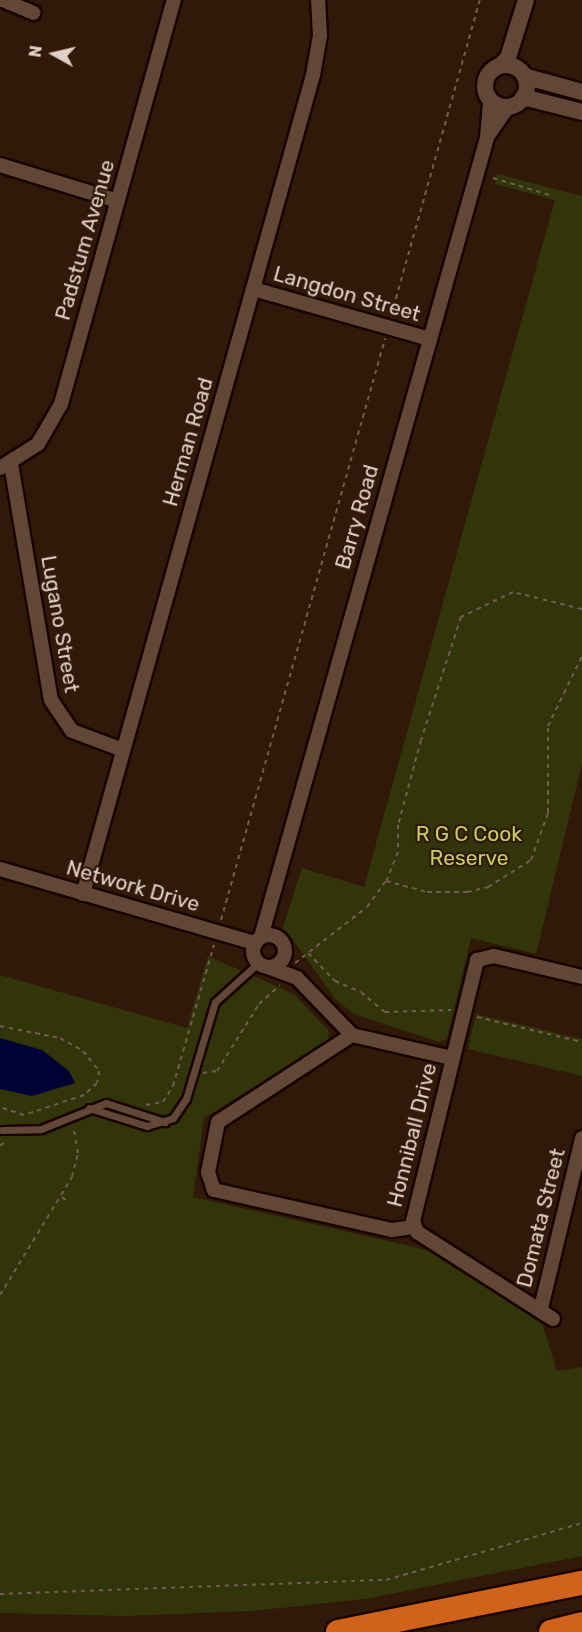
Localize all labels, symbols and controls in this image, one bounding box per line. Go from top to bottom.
north arrow [24,24,84,84]
text: N [25,44,46,58]
street label: Padstum Avenue [50,157,120,323]
street label: Langdon Street [271,261,423,327]
street label: Herman Road [158,375,218,509]
street label: Barry Road [330,462,384,572]
street label: Lugano Street [36,553,84,695]
park label: R G C Cook Reserve [416,821,522,871]
street label: Network Drive [63,855,203,917]
street label: Honniball Drive [382,1060,442,1210]
street label: Domata Street [512,1146,570,1290]

